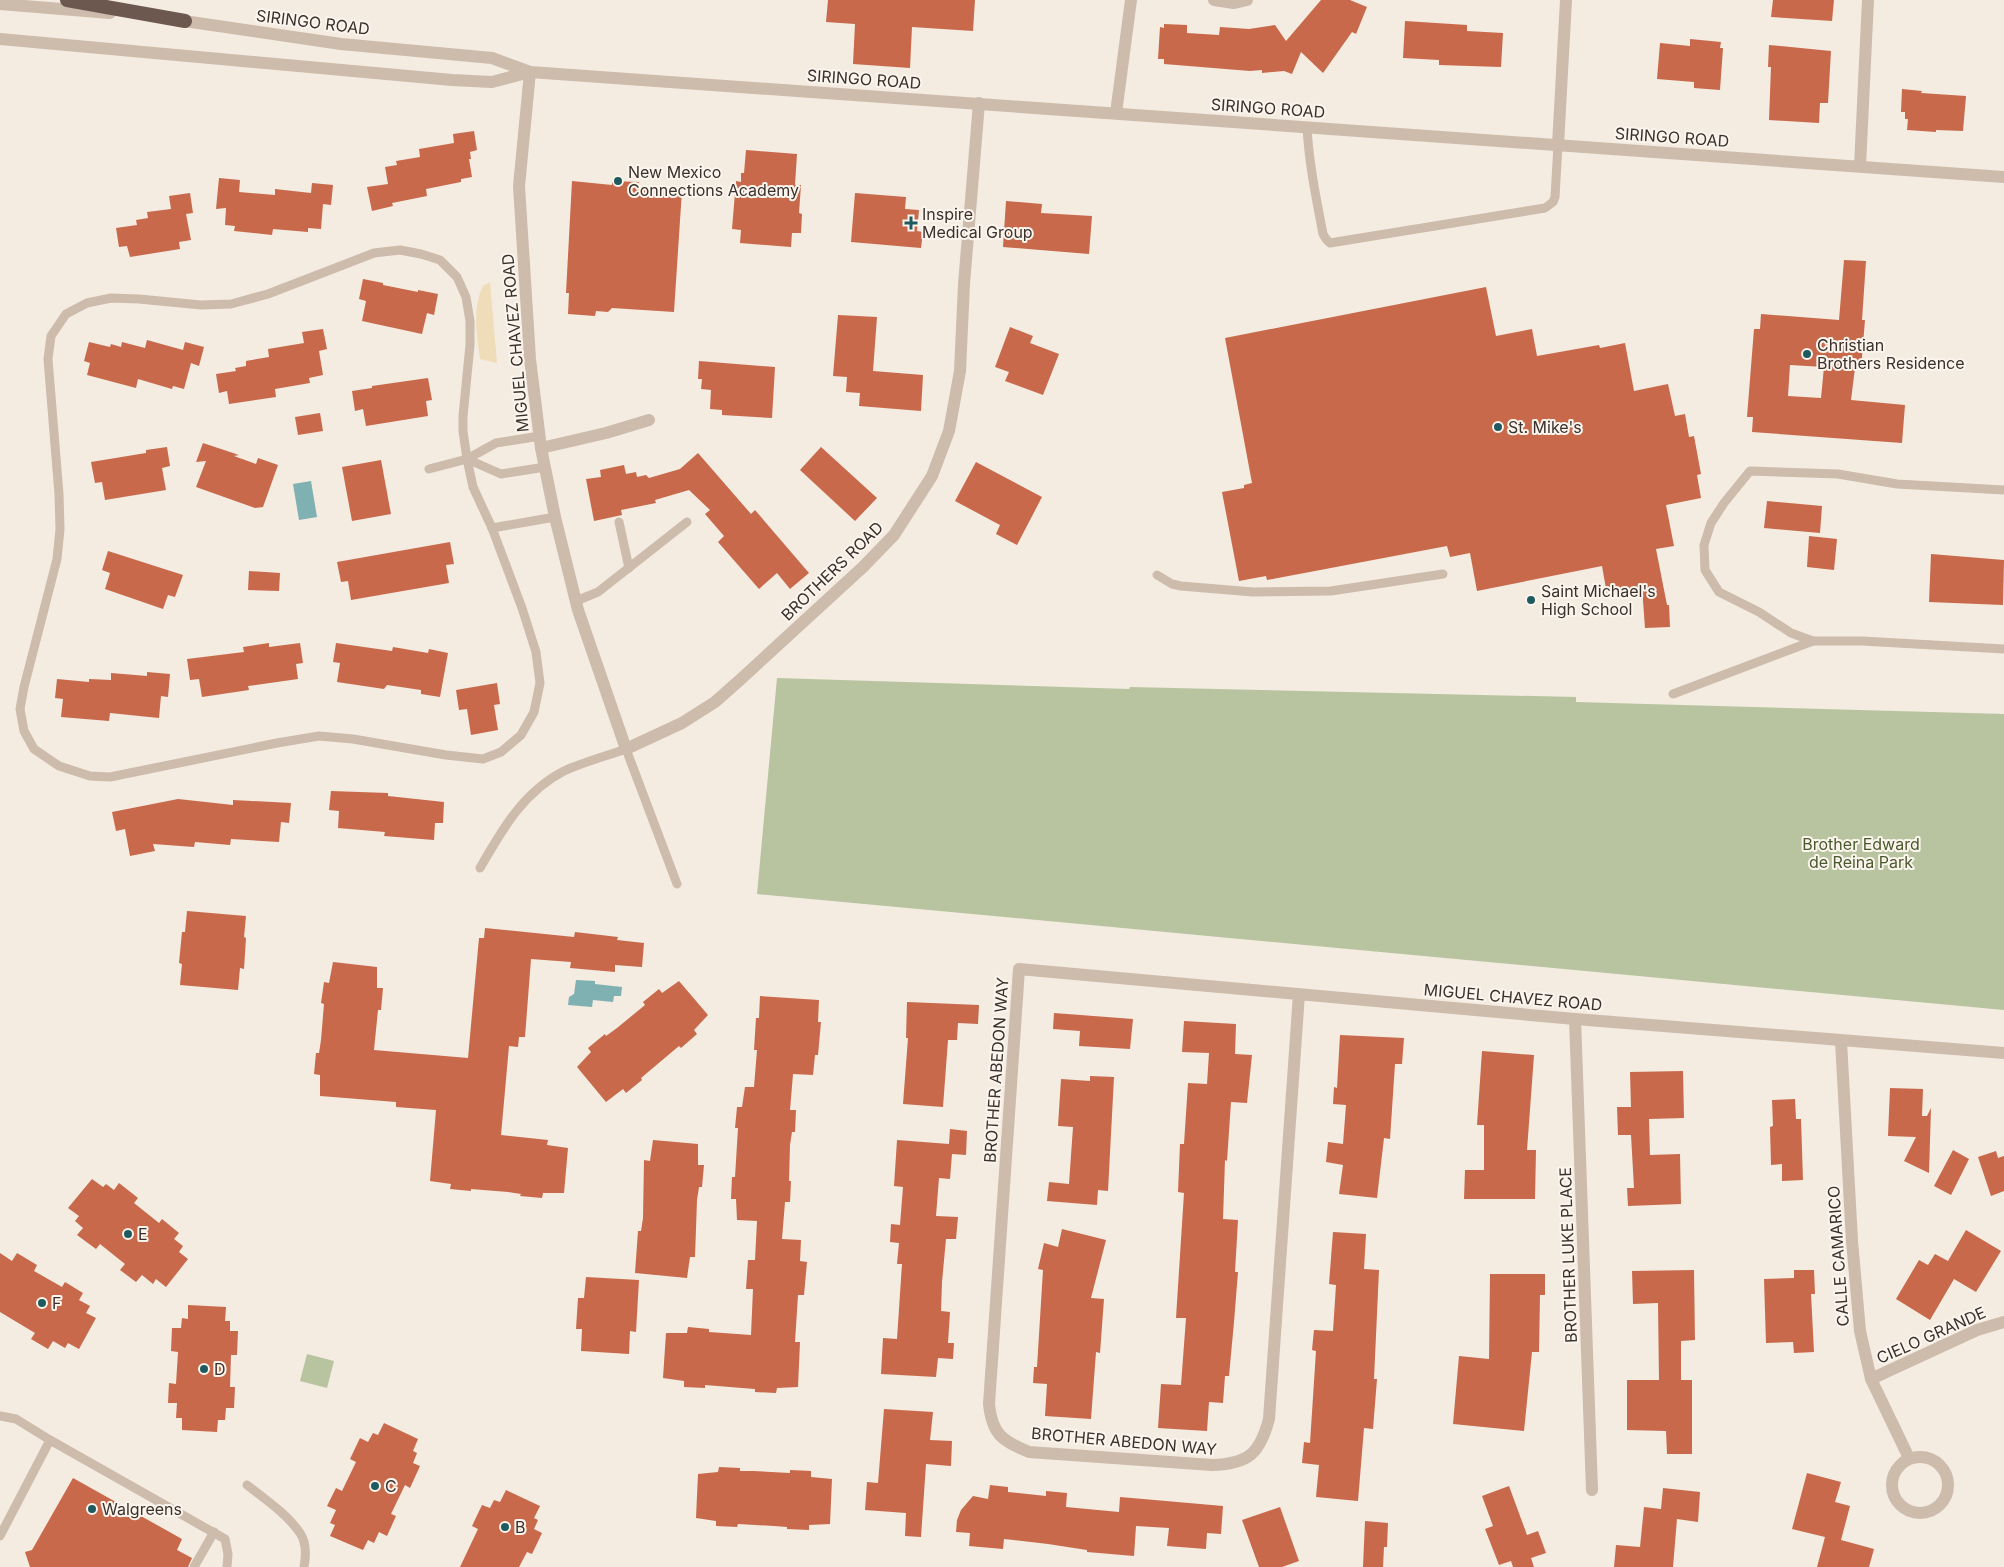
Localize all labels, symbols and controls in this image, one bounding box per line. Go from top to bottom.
street label: SIRINGO ROAD [255,5,371,39]
street label: SIRINGO ROAD [806,65,922,93]
street label: SIRINGO ROAD [1210,94,1326,122]
street label: SIRINGO ROAD [1614,123,1730,151]
place label: New Mexico Connections Academy [628,162,799,200]
marker: New Mexico Connections Academy [612,175,624,187]
place label: Inspire Medical Group [922,204,1033,242]
marker: Inspire Medical Group [904,216,918,230]
street label: MIGUEL CHAVEZ ROAD [497,253,533,433]
place label: Christian Brothers Residence [1817,335,1965,373]
marker: Christian Brothers Residence [1801,348,1813,360]
place label: St. Mike's [1508,417,1582,437]
marker: St. Mike's [1492,421,1504,433]
street label: BROTHERS ROAD [777,517,887,625]
place label: Saint Michael's High School [1541,581,1656,619]
marker: Saint Michael's High School [1525,594,1537,606]
park label: Brother Edward de Reina Park [1802,834,1920,872]
street label: BROTHER ABEDON WAY [980,976,1012,1164]
street label: MIGUEL CHAVEZ ROAD [1423,979,1603,1015]
street label: BROTHER LUKE PLACE [1555,1167,1581,1343]
street label: CALLE CAMARICO [1823,1185,1853,1327]
place label: E [138,1224,148,1244]
marker: E [122,1228,134,1240]
place label: F [52,1293,61,1313]
marker: F [36,1297,48,1309]
street label: CIELO GRANDE [1873,1302,1989,1368]
place label: D [214,1359,226,1379]
marker: D [198,1363,210,1375]
street label: BROTHER ABEDON WAY [1030,1423,1218,1459]
place label: C [385,1476,397,1496]
marker: C [369,1480,381,1492]
place label: Walgreens [102,1499,182,1519]
marker: Walgreens [86,1503,98,1515]
place label: B [515,1517,525,1537]
marker: B [499,1521,511,1533]

